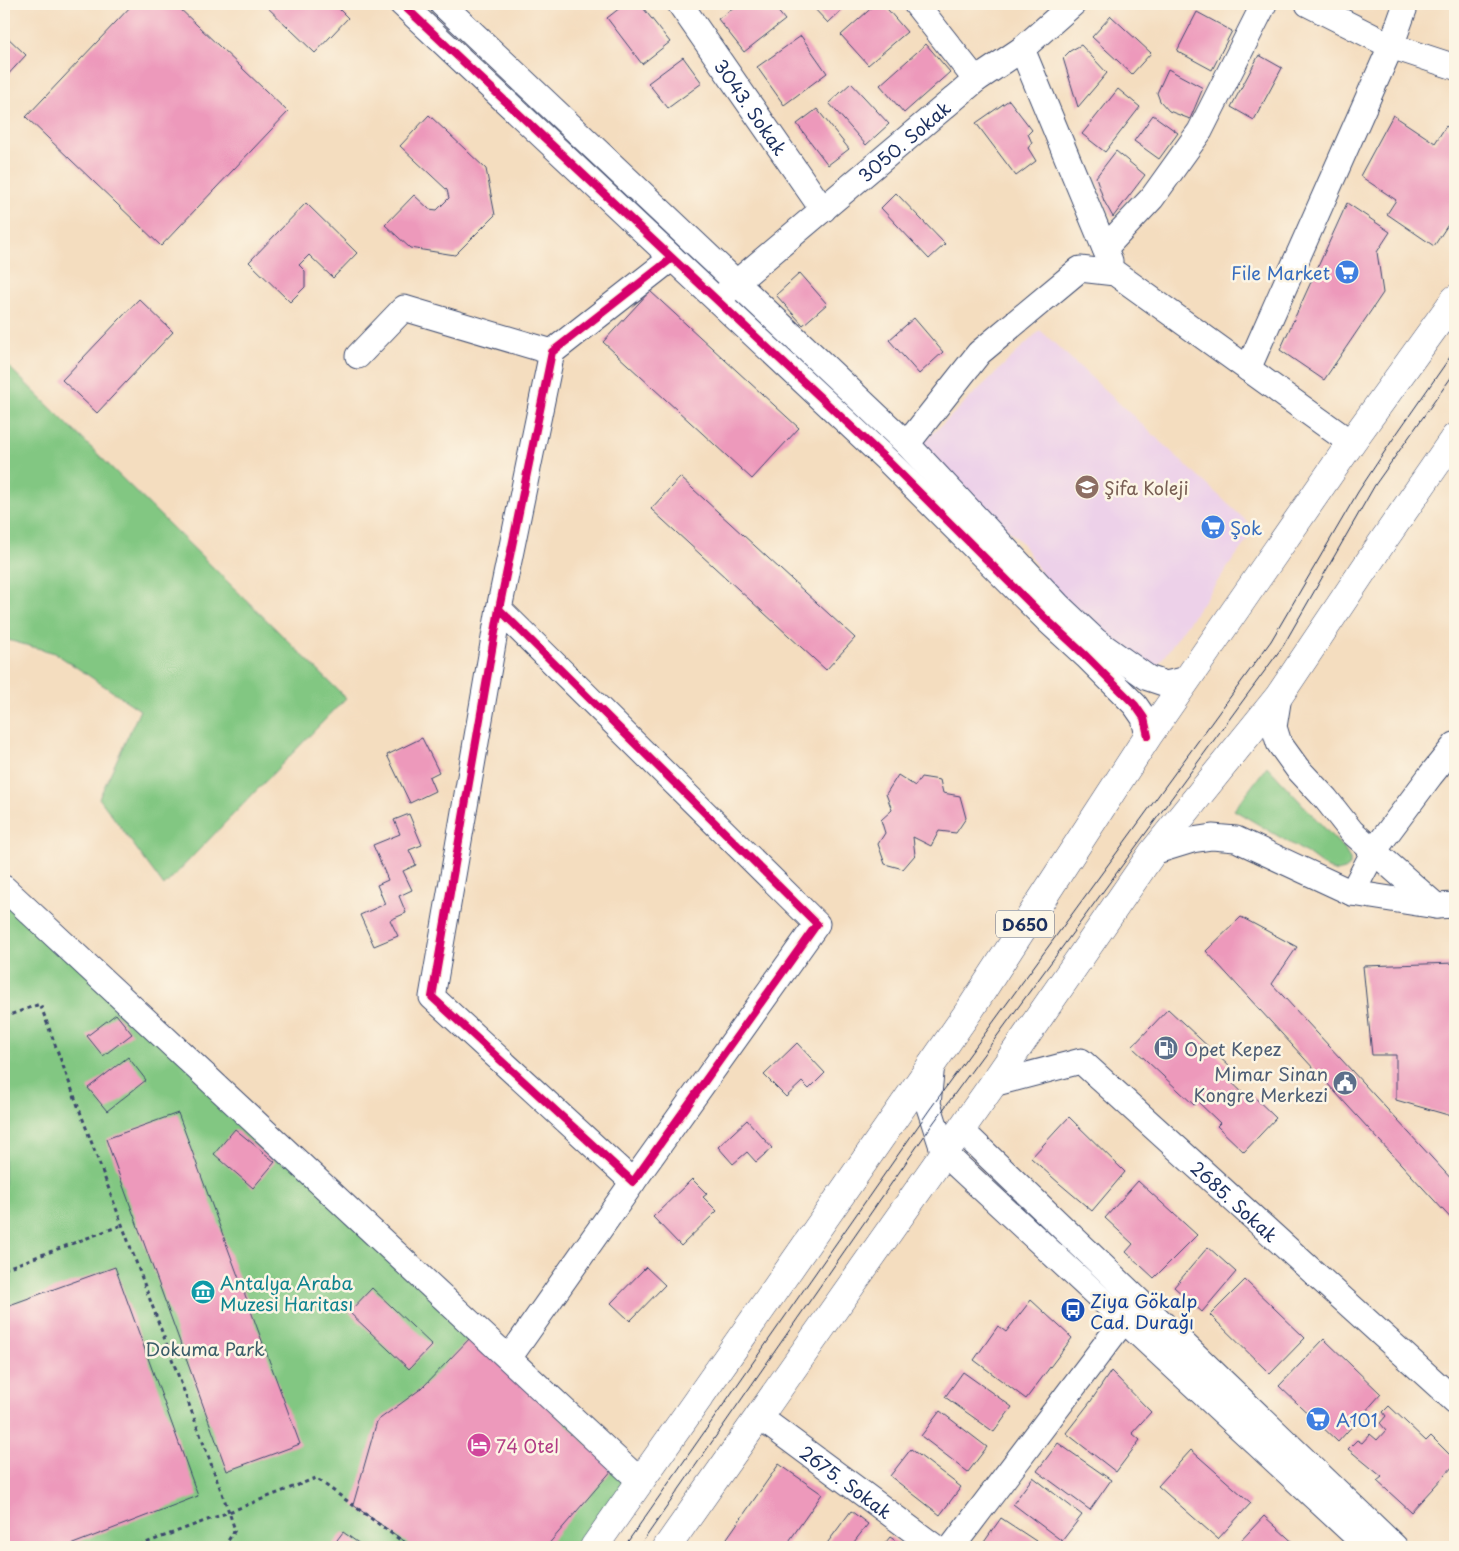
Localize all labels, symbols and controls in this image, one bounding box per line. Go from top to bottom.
street label: 3043. Sokak [708,53,794,160]
street label: 3050. Sokak [852,94,956,188]
place label: File Market [1231,259,1330,286]
supermarket icon: File Market [1334,259,1360,285]
school or university icon: Şifa Koleji [1074,474,1100,500]
place label: Şifa Koleji [1104,474,1188,501]
supermarket icon: Şok [1200,514,1226,540]
place label: Şok [1230,514,1262,541]
road number: D650 [996,911,1054,938]
fuel station icon: Opet Kepez [1153,1035,1179,1061]
place label: Opet Kepez [1184,1035,1282,1062]
place label: Mimar Sinan Kongre Merkezi [1194,1060,1328,1108]
public building icon: Mimar Sinan Kongre Merkezi [1332,1070,1358,1096]
street label: 2685. Sokak [1185,1154,1284,1248]
place label: Antalya Araba Muzesi Haritası [220,1269,353,1317]
museum icon: Antalya Araba Muzesi Haritası [190,1279,216,1305]
place label: Ziya Gökalp Cad. Durağı [1090,1287,1197,1335]
bus stop icon: Ziya Gökalp Cad. Durağı [1060,1297,1086,1323]
park label: Dokuma Park [145,1335,265,1362]
supermarket icon: A101 [1305,1406,1331,1432]
place label: A101 [1336,1406,1378,1433]
hotel icon: 74 Otel [466,1432,492,1458]
place label: 74 Otel [496,1432,559,1459]
street label: 2675. Sokak [795,1438,898,1525]

